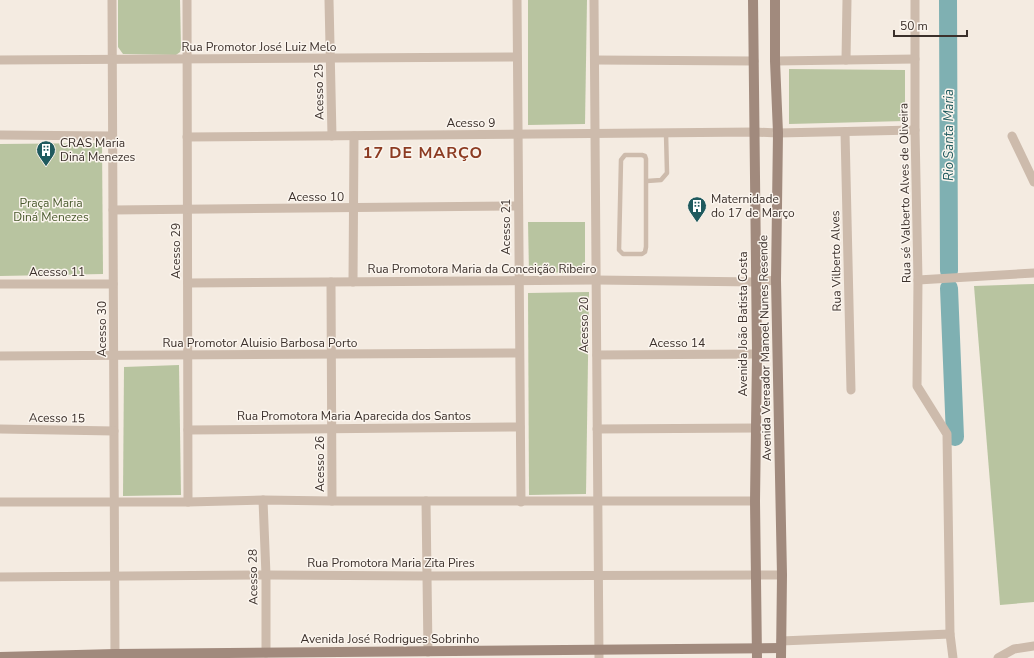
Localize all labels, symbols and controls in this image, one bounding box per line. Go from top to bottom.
scale bar [894,12,967,38]
text: 50 m [900,18,928,34]
street label: Rua Promotor José Luiz Melo [182,39,337,55]
street label: Acesso 25 [311,64,327,120]
water label: Rio Santa Maria [940,89,958,181]
street label: Rua sé Valberto Alves de Oliveira [895,103,915,283]
street label: Acesso 9 [446,115,496,131]
place label: CRAS Maria Diná Menezes [60,135,136,165]
building icon: CRAS Maria Diná Menezes [35,139,57,167]
district label: 17 DE MARÇO [363,142,483,164]
street label: Acesso 10 [288,189,344,205]
place label: Maternidade do 17 de Março [711,191,795,221]
park label: Praça Maria Diná Menezes [13,195,89,225]
building icon: Maternidade do 17 de Março [686,195,708,223]
street label: Acesso 21 [498,199,514,255]
street label: Rua Vilberto Alves [827,210,845,312]
street label: Acesso 29 [168,223,184,279]
street label: Avenida Vereador Manoel Nunes Resende [755,235,775,461]
street label: Avenida João Batista Costa [735,251,751,397]
street label: Rua Promotora Maria da Conceição Ribeiro [368,261,597,277]
street label: Acesso 11 [29,264,85,280]
street label: Acesso 20 [576,297,592,353]
street label: Acesso 30 [94,301,110,357]
street label: Rua Promotor Aluisio Barbosa Porto [163,335,358,351]
street label: Acesso 14 [649,335,705,351]
street label: Rua Promotora Maria Aparecida dos Santos [237,408,471,424]
street label: Acesso 15 [29,410,85,426]
street label: Acesso 26 [312,436,328,492]
street label: Acesso 28 [245,549,261,605]
street label: Rua Promotora Maria Zita Pires [307,555,475,571]
street label: Avenida José Rodrigues Sobrinho [301,631,480,647]

